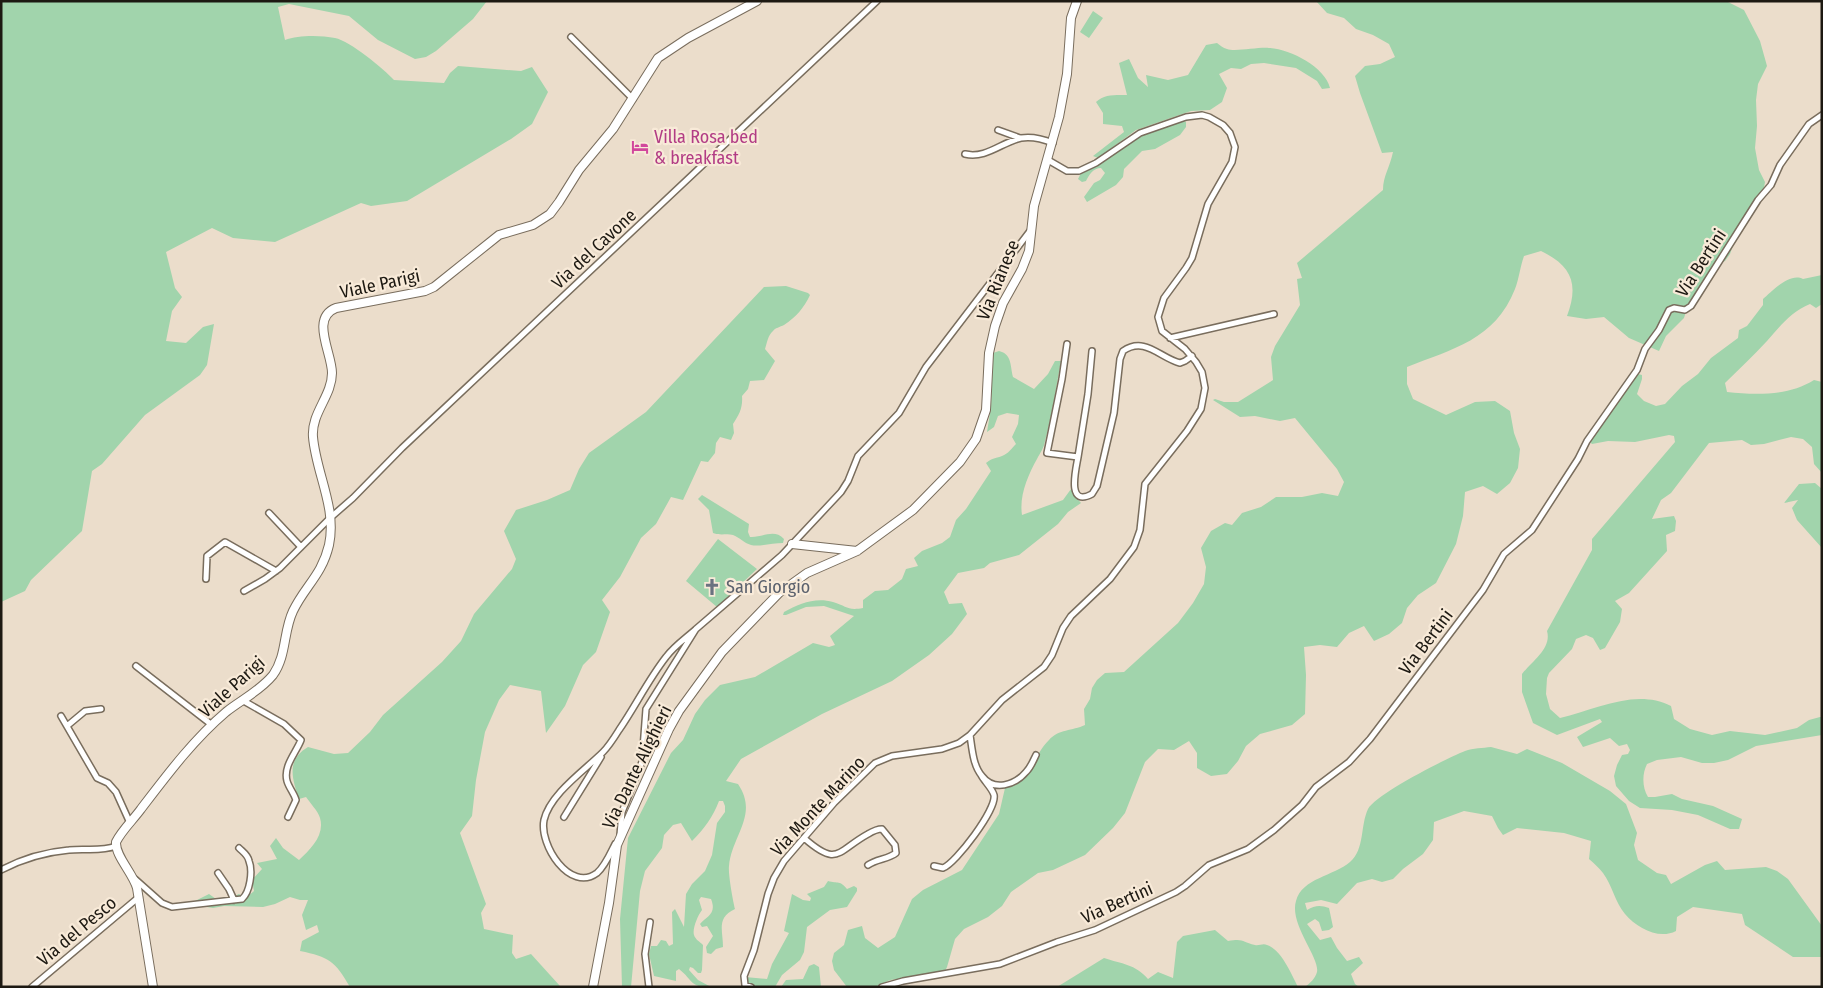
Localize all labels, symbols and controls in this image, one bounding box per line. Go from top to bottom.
place label: Villa Rosa bed & breakfast [654,126,758,169]
hotel icon: Villa Rosa bed & breakfast [630,137,650,157]
street label: Via del Cavone [547,204,641,294]
street label: Via Bertini [1671,225,1731,301]
street label: Via Rianese [972,236,1024,323]
street label: Viale Parigi [338,265,422,303]
place label: San Giorgio [726,576,810,598]
church icon: San Giorgio [702,577,722,597]
street label: Via Bertini [1394,605,1458,679]
street label: Viale Parigi [194,652,270,722]
street label: Via Dante Alighieri [598,701,676,833]
street label: Via Monte Marino [766,751,870,861]
street label: Via Bertini [1078,877,1156,929]
street label: Via del Pesco [33,892,121,970]

